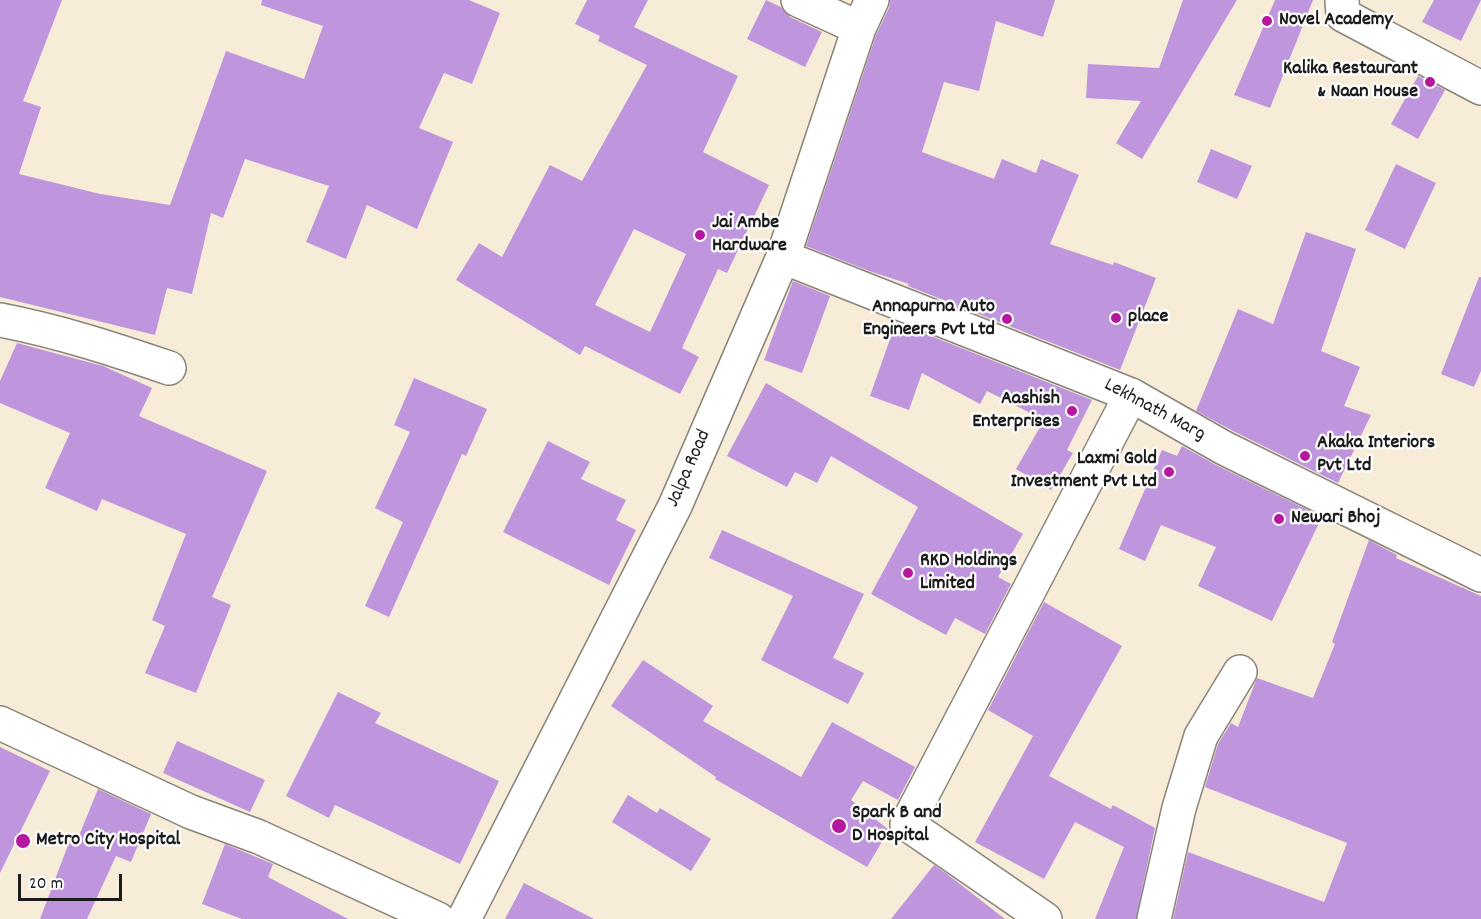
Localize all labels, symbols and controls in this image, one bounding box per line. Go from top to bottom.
place label: Novel Academy [1279,9,1393,33]
marker: Novel Academy [1260,14,1274,28]
place label: Kalika Restaurant & Naan House [1283,58,1418,105]
marker: Kalika Restaurant & Naan House [1423,75,1437,89]
place label: Jai Ambe Hardware [712,212,787,259]
marker: Jai Ambe Hardware [693,228,707,242]
place label: Annapurna Auto Engineers Pvt Ltd [863,296,995,343]
place label: place [1128,306,1168,330]
marker: place [1109,311,1123,325]
marker: Annapurna Auto Engineers Pvt Ltd [1000,312,1014,326]
street label: Lekhnath Marg [1099,374,1209,448]
place label: Aashish Enterprises [972,388,1060,435]
marker: Aashish Enterprises [1065,404,1079,418]
street label: Jalpa Road [662,427,718,511]
place label: Akaka Interiors Pvt Ltd [1317,432,1435,479]
place label: Laxmi Gold Investment Pvt Ltd [1011,448,1157,495]
marker: Akaka Interiors Pvt Ltd [1298,449,1312,463]
marker: Laxmi Gold Investment Pvt Ltd [1162,465,1176,479]
place label: Newari Bhoj [1291,507,1380,531]
marker: Newari Bhoj [1272,512,1286,526]
place label: RKD Holdings Limited [920,550,1017,597]
marker: RKD Holdings Limited [901,566,915,580]
place label: Spark B and D Hospital [852,802,942,849]
marker: Spark B and D Hospital [830,817,848,835]
place label: Metro City Hospital [36,829,180,853]
marker: Metro City Hospital [14,832,32,850]
scale bar [21,862,124,900]
text: 20 m [29,872,63,897]

